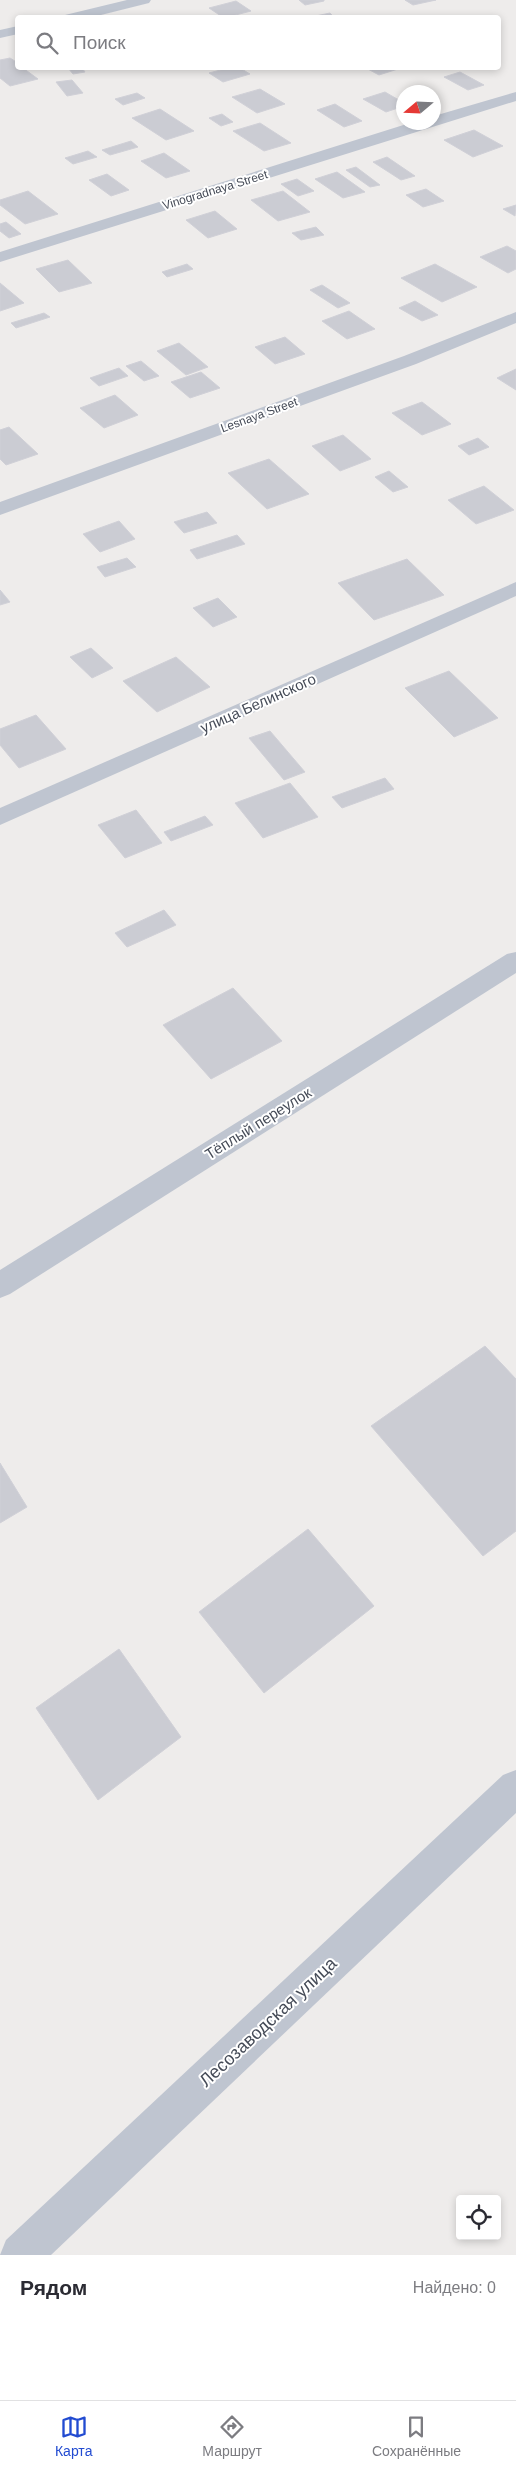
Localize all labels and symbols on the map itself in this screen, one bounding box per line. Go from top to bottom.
north arrow [396,85,441,130]
street label: Vinogradnaya Street [161,167,270,213]
street label: Lesnaya Street [219,394,300,435]
street label: улица Белинского [198,670,318,736]
street label: Тёплый переулок [202,1083,314,1162]
street label: Лесозаводская улица [195,1953,341,2091]

